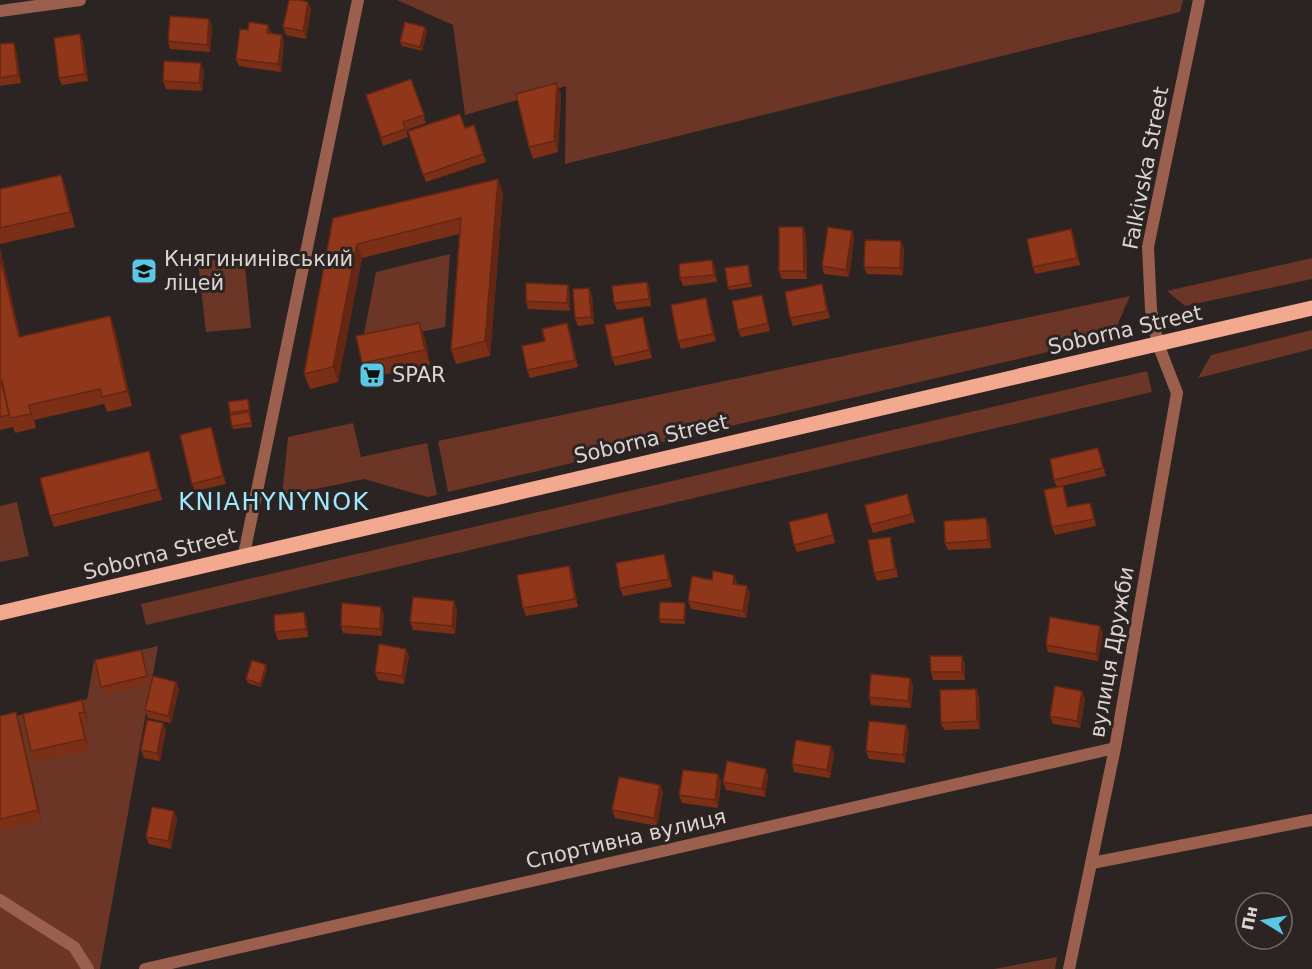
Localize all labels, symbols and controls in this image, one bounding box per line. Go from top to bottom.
street label: Falkivska Street [1118,85,1174,251]
place label: Княгининівський ліцей [164,247,353,295]
school or university icon: Княгининівський ліцей [129,256,159,286]
street label: Soborna Street [1046,301,1204,359]
supermarket icon: SPAR [357,360,387,390]
place label: SPAR [392,363,446,387]
street label: Soborna Street [572,410,730,468]
district label: KNIAHYNYNOK [178,488,370,516]
street label: Soborna Street [81,523,239,585]
street label: вулиця Дружби [1085,565,1139,739]
street label: Спортивна вулиця [523,804,729,874]
north arrow [1234,891,1294,951]
text: Пн [1238,904,1261,932]

